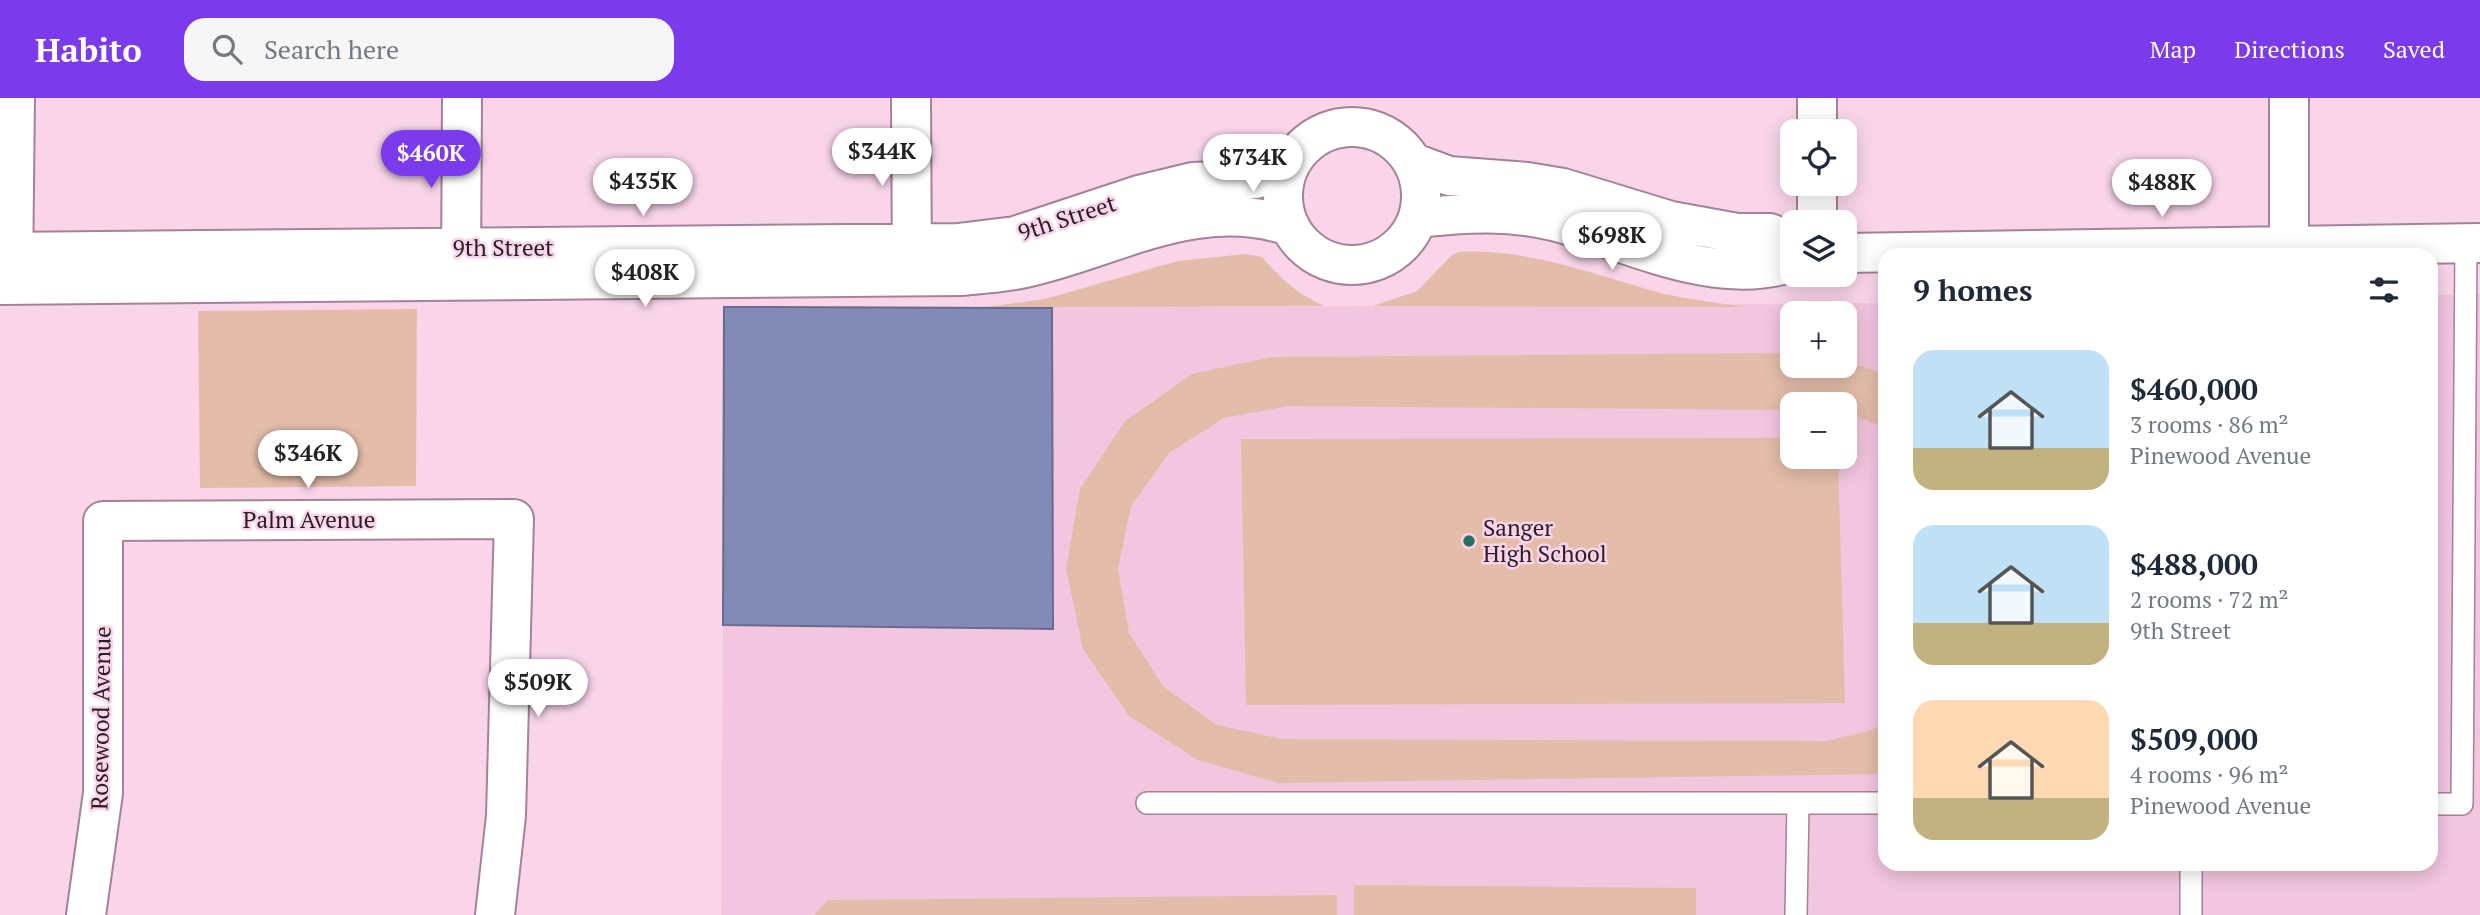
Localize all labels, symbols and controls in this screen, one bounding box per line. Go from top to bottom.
search box [184,18,674,81]
text: Habito [35,28,142,71]
icon: search [208,30,246,68]
text: Search here [264,32,399,66]
text: Map [2150,33,2196,65]
text: Directions [2234,33,2345,65]
text: Saved [2383,33,2445,65]
map controls [1780,119,1857,469]
button: locate [1780,119,1857,196]
pin: $344K [833,129,931,188]
pin: $460K [382,130,480,190]
pin: $734K [1204,134,1302,194]
text: $344K [848,135,916,166]
text: $460K [397,137,465,168]
text: $734K [1219,141,1287,172]
pin: $435K [594,158,692,218]
pin: $488K [2113,159,2211,219]
text: $435K [609,165,677,196]
text: $488K [2128,166,2196,197]
street label: 9th Street [1014,187,1120,248]
button: layers [1780,210,1857,287]
pin: $698K [1563,212,1661,272]
text: $698K [1578,219,1646,250]
street label: 9th Street [452,232,554,263]
pin: $408K [596,250,694,309]
text: $408K [611,256,679,287]
text: 9 homes [1913,270,2032,310]
icon: filters [2365,271,2403,309]
button: + [1780,301,1857,378]
text: $460,000 [2130,369,2258,409]
icon: home [1969,378,2053,462]
button: − [1780,392,1857,469]
text: 3 rooms · 86 m² [2130,409,2289,440]
pin: $346K [259,430,357,490]
text: $346K [274,437,342,468]
text: Pinewood Avenue [2130,440,2311,471]
street label: Palm Avenue [243,504,375,535]
place label: Sanger High School [1483,512,1607,569]
marker: Sanger High School [1461,533,1477,549]
text: $488,000 [2130,544,2258,584]
icon: home [1969,553,2053,637]
text: 2 rooms · 72 m² [2130,584,2289,615]
text: 9th Street [2130,615,2231,646]
street label: Rosewood Avenue [83,626,118,810]
pin: $509K [489,660,587,719]
text: $509K [504,666,572,697]
text: $509,000 [2130,719,2258,759]
icon: home [1969,728,2053,812]
text: 4 rooms · 96 m² [2130,759,2289,790]
text: Pinewood Avenue [2130,790,2311,821]

